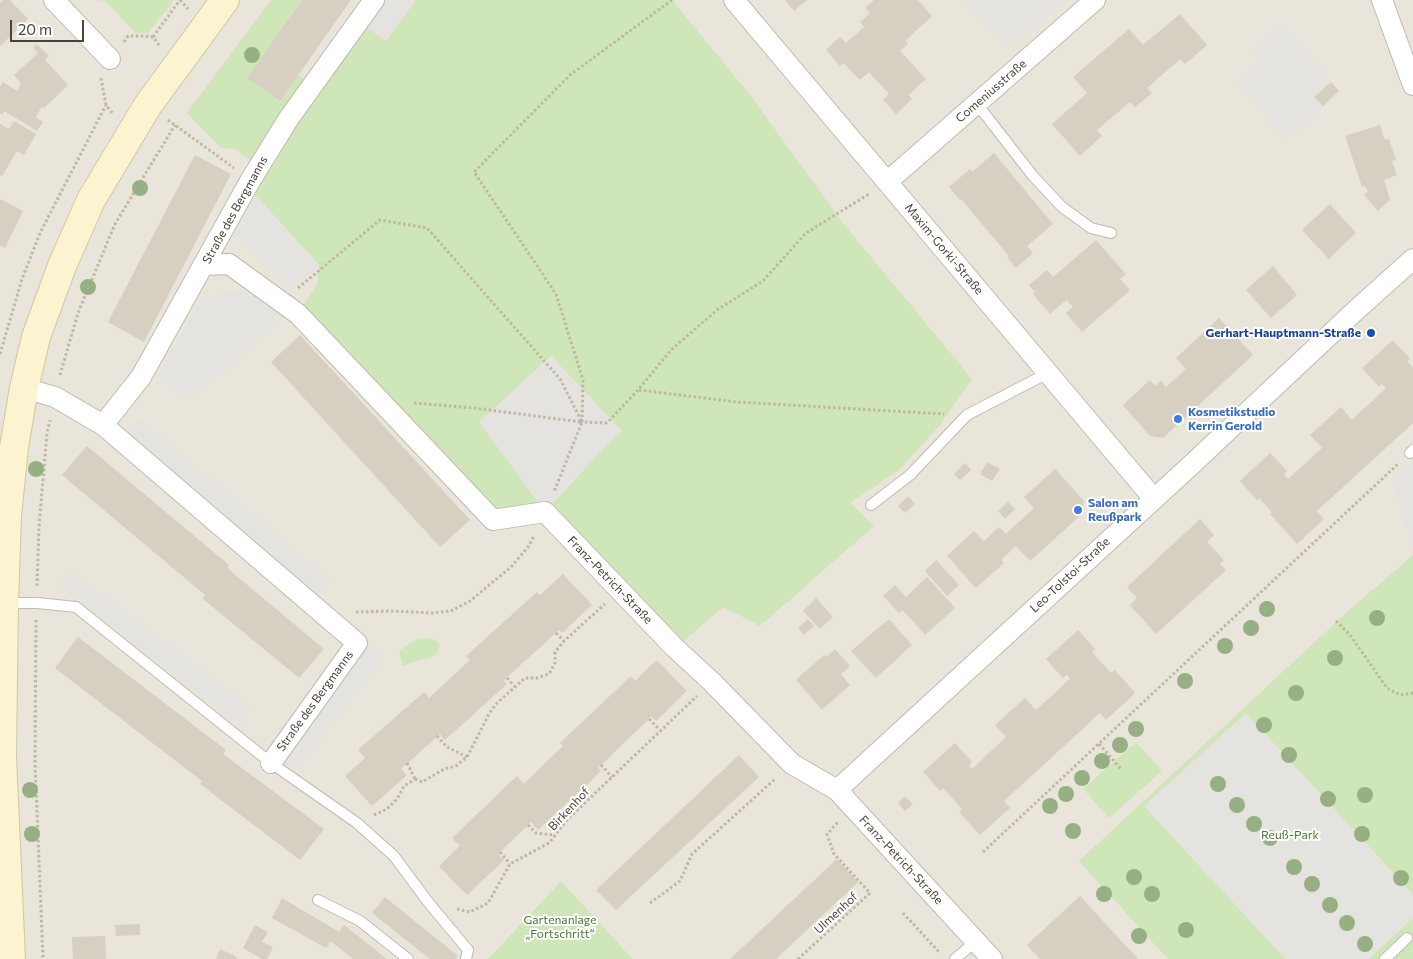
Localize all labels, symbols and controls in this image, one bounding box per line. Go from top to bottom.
scale bar [12,10,86,42]
text: 20 m [18,20,52,38]
street label: Comeniusstraße [953,56,1029,126]
street label: Straße des Bergmanns [199,154,271,266]
street label: Maxim-Gorki-Straße [902,201,986,297]
place label: Gerhart-Hauptmann-Straße [1206,326,1361,340]
marker: Gerhart-Hauptmann-Straße [1365,327,1377,339]
place label: Kosmetikstudio Kerrin Gerold [1188,405,1276,433]
marker: Kosmetikstudio Kerrin Gerold [1172,413,1184,425]
place label: Salon am Reußpark [1088,496,1142,524]
marker: Salon am Reußpark [1072,504,1084,516]
street label: Franz-Petrich-Straße [564,533,656,627]
street label: Leo-Tolstoi-Straße [1027,534,1113,616]
street label: Straße des Bergmanns [274,648,356,754]
street label: Birkenhof [545,784,593,834]
street label: Franz-Petrich-Straße [856,813,946,907]
park label: Reuß-Park [1261,828,1319,842]
street label: Ulmenhof [811,889,861,937]
park label: Gartenanlage „Fortschritt“ [523,913,597,941]

